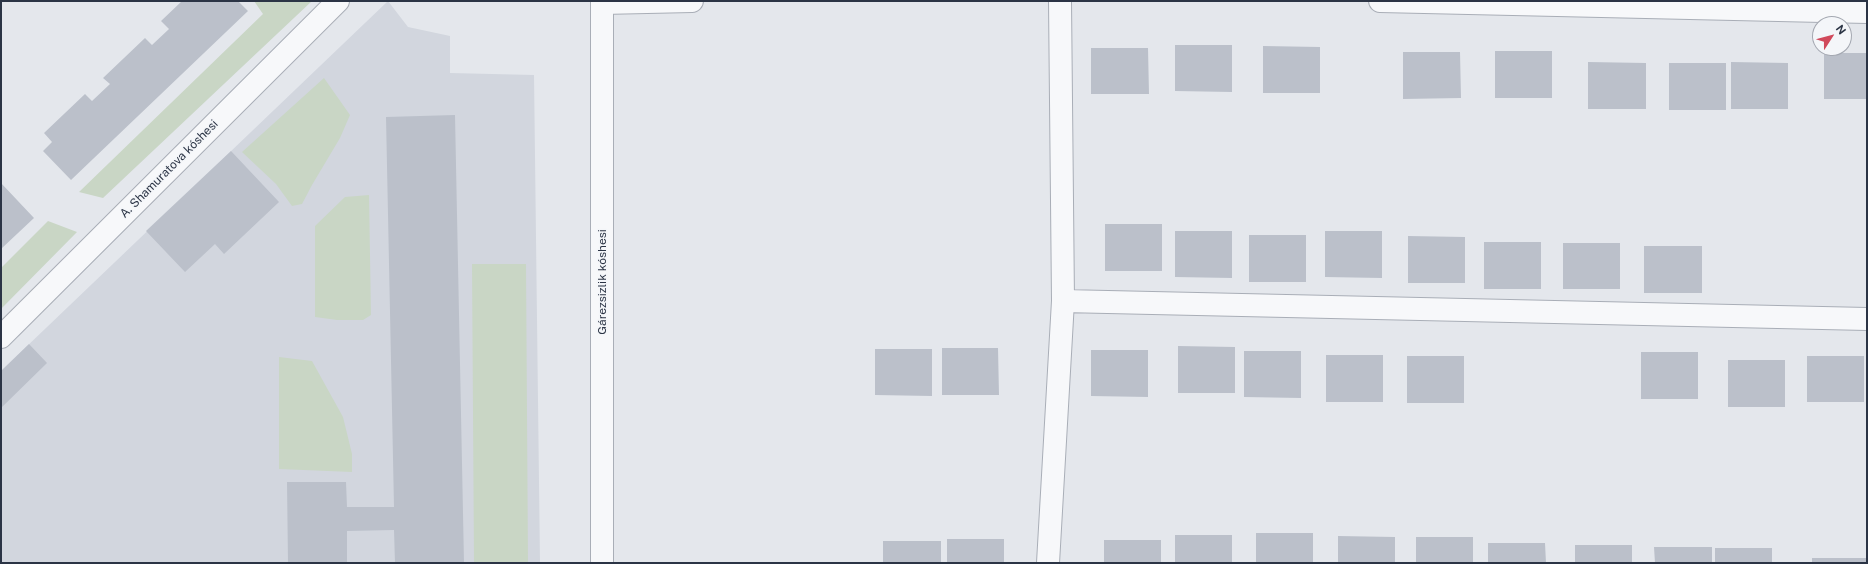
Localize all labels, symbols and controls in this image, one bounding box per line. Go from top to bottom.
north arrow [1812,16,1852,56]
text: N [1834,23,1848,37]
street label: A. Shamuratova kóshesi [117,117,221,221]
street label: Gárezsizlik kóshesi [595,229,609,335]

